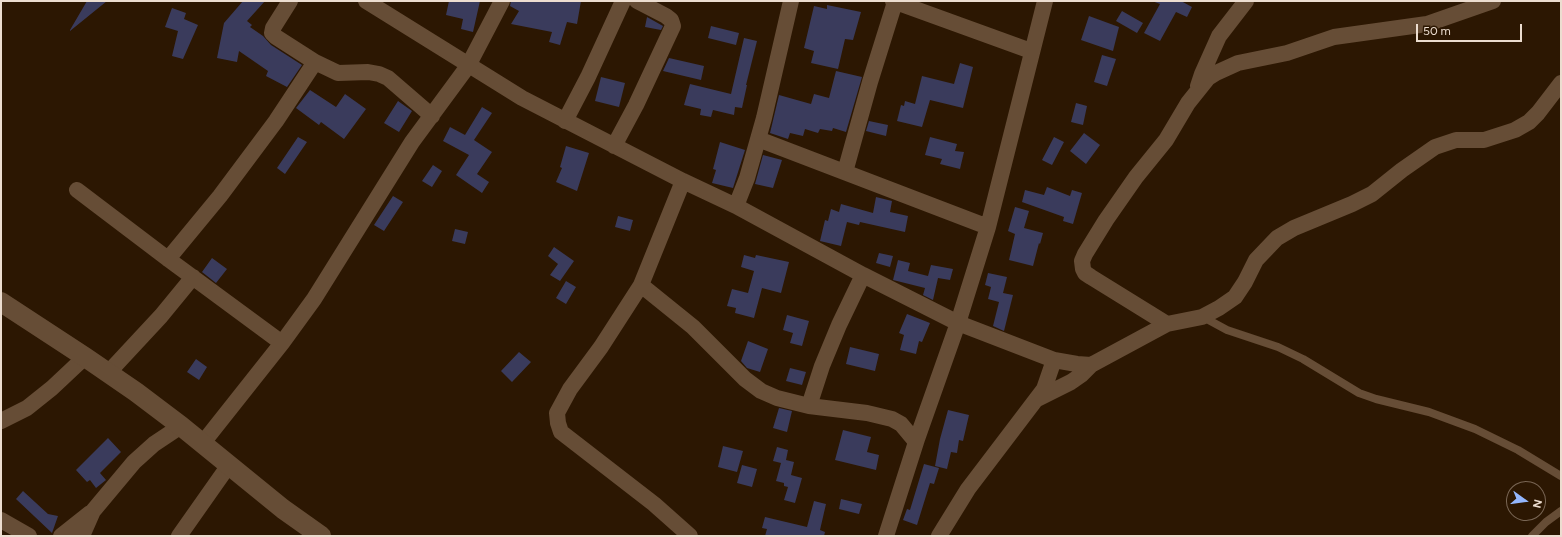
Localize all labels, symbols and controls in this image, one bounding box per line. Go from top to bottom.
scale bar [1418,16,1524,42]
text: 50 m [1423,24,1451,38]
north arrow [1506,481,1546,521]
text: N [1530,498,1544,509]

